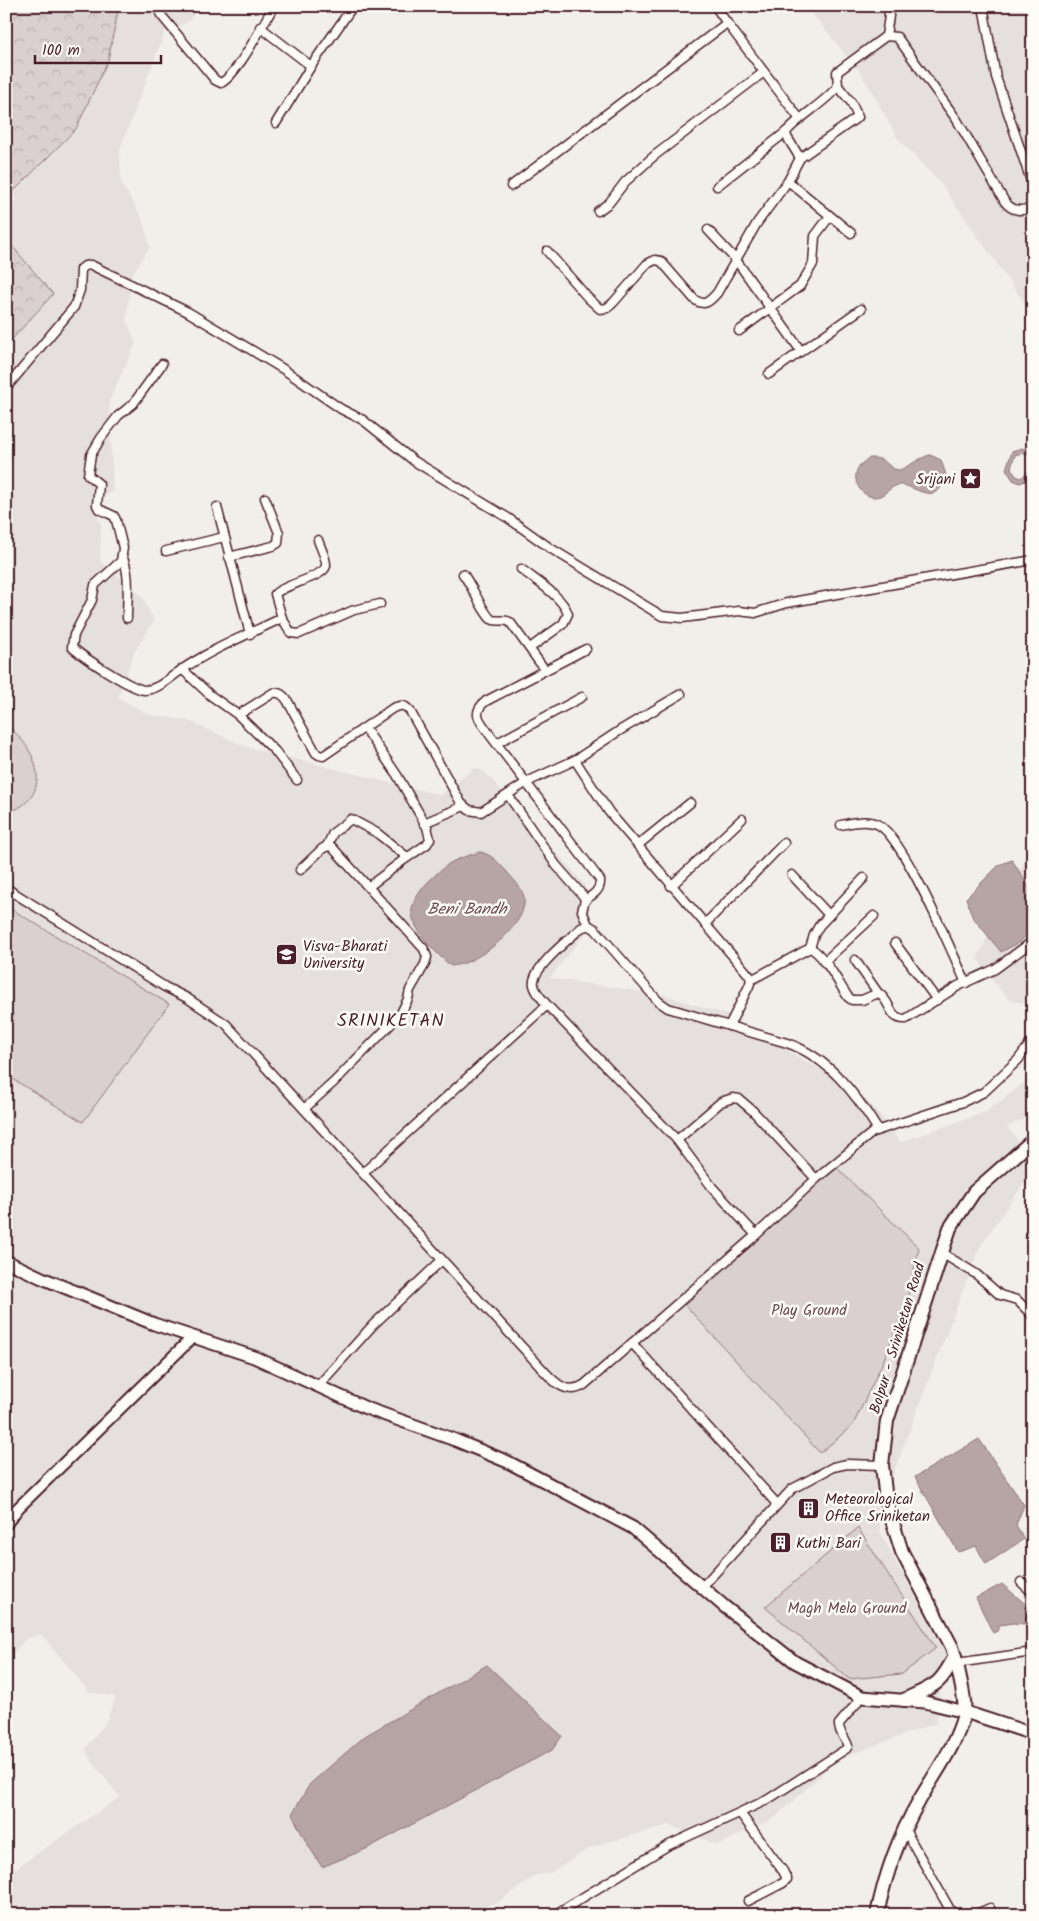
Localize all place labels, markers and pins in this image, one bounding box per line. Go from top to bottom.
place icon: Srijani [959,467,983,491]
place label: Srijani [916,468,956,492]
place label: Visva-Bharati University [303,935,389,976]
school or university icon: Visva-Bharati University [275,943,299,967]
place label: Meteorological Office Sriniketan [825,1488,930,1529]
building icon: Meteorological Office Sriniketan [797,1496,821,1520]
building icon: Kuthi Bari [768,1531,792,1555]
place label: Kuthi Bari [796,1532,862,1556]

